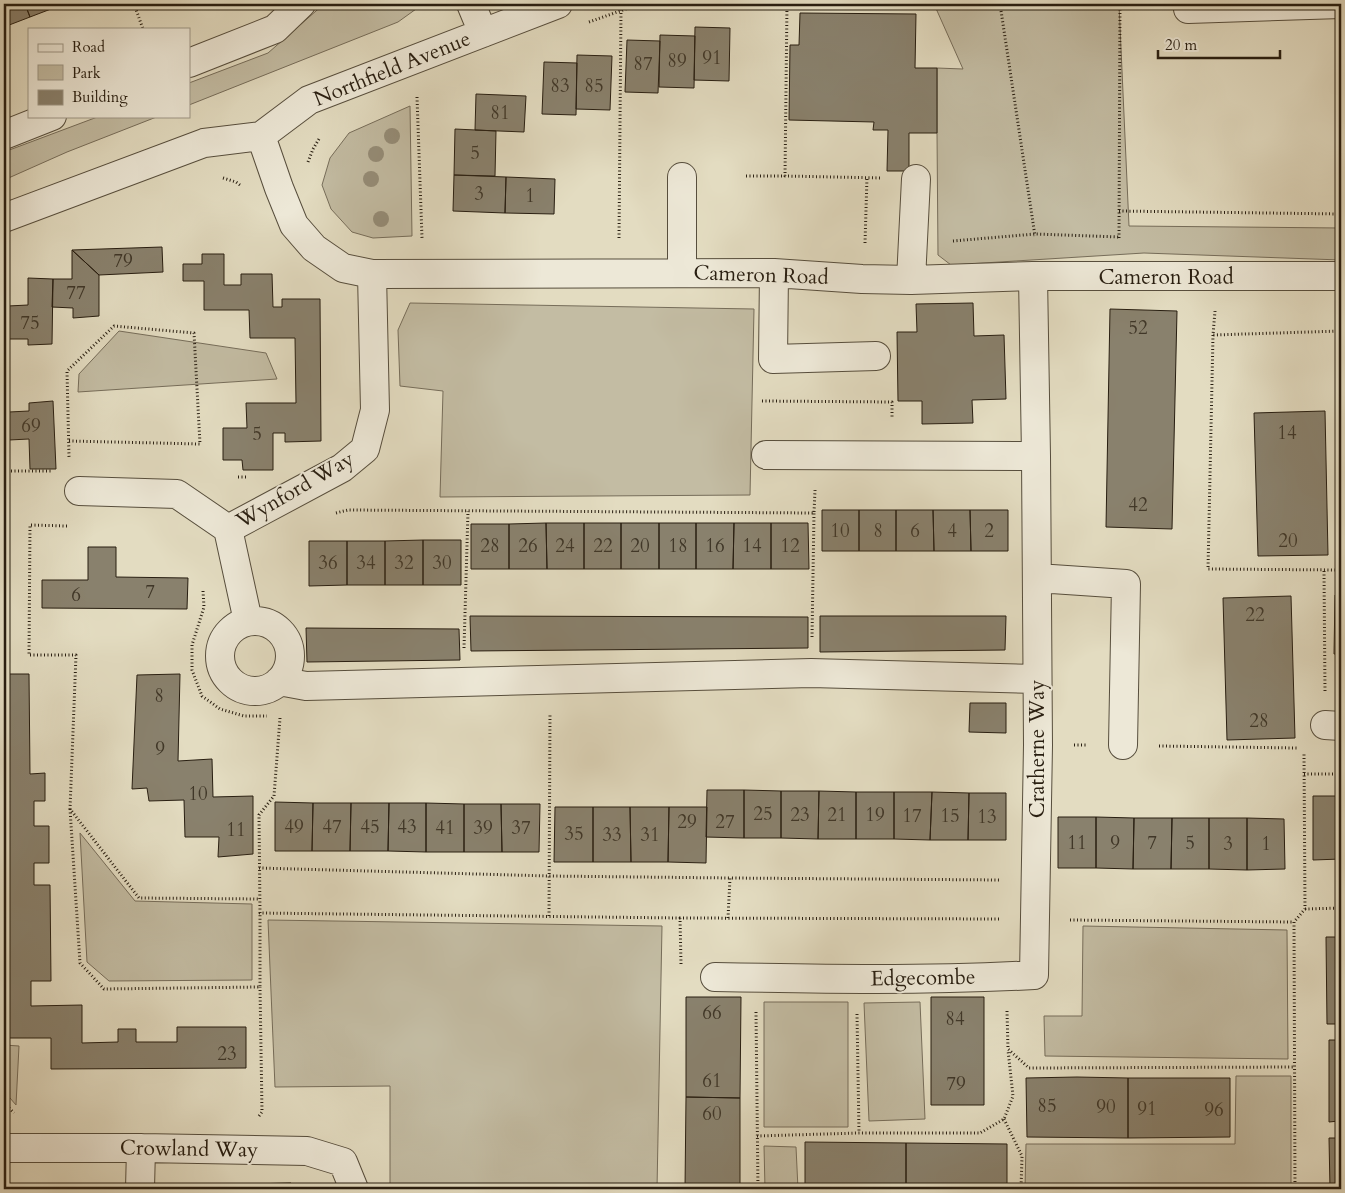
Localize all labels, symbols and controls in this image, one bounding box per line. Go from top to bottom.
street label: Northfield Avenue [309,24,475,114]
legend [28,28,190,118]
scale bar [1158,28,1280,60]
text: 20 m [1165,35,1197,55]
text: Road [72,37,105,57]
house number: 91 [702,45,722,71]
house number: 89 [667,48,687,74]
house number: 87 [633,51,653,77]
text: Park [72,63,101,83]
house number: 83 [550,73,570,99]
house number: 85 [584,73,604,99]
text: Building [72,87,128,107]
house number: 81 [490,100,510,126]
house number: 5 [470,140,480,166]
house number: 3 [474,181,484,207]
house number: 1 [525,183,535,209]
house number: 79 [113,248,133,274]
street label: Cameron Road [693,258,829,292]
street label: Cameron Road [1098,263,1234,292]
house number: 77 [66,280,86,306]
house number: 75 [20,310,40,336]
house number: 52 [1128,315,1148,341]
house number: 69 [21,413,41,439]
house number: 14 [1277,420,1297,446]
house number: 5 [252,421,262,447]
street label: Wynford Way [230,444,359,536]
house number: 42 [1128,492,1148,518]
house number: 10 [830,518,850,544]
house number: 8 [873,518,883,544]
house number: 6 [910,518,920,544]
house number: 4 [947,518,957,544]
house number: 2 [984,518,994,544]
house number: 20 [1278,528,1298,554]
house number: 28 [480,533,500,559]
house number: 26 [518,533,538,559]
house number: 24 [555,533,575,559]
house number: 22 [593,533,613,559]
house number: 20 [630,533,650,559]
house number: 18 [668,533,688,559]
house number: 16 [705,533,725,559]
house number: 14 [742,533,762,559]
house number: 12 [780,533,800,559]
house number: 36 [318,550,338,576]
house number: 34 [356,550,376,576]
house number: 32 [394,550,414,576]
house number: 30 [432,550,452,576]
house number: 7 [145,579,155,605]
house number: 6 [71,582,81,608]
house number: 22 [1245,602,1265,628]
street label: Cratherne Way [1023,680,1052,818]
house number: 8 [154,683,164,709]
house number: 28 [1249,708,1269,734]
house number: 9 [155,736,165,762]
house number: 10 [188,781,208,807]
house number: 25 [753,801,773,827]
house number: 23 [790,802,810,828]
house number: 21 [827,802,847,828]
house number: 19 [865,802,885,828]
house number: 17 [902,803,922,829]
house number: 15 [940,803,960,829]
house number: 13 [977,804,997,830]
house number: 29 [677,809,697,835]
house number: 27 [715,809,735,835]
house number: 49 [284,814,304,840]
house number: 47 [322,814,342,840]
house number: 45 [360,814,380,840]
house number: 43 [397,814,417,840]
house number: 41 [435,815,455,841]
house number: 39 [473,815,493,841]
house number: 37 [511,815,531,841]
house number: 11 [226,817,246,843]
house number: 35 [564,821,584,847]
house number: 33 [602,822,622,848]
house number: 31 [640,822,660,848]
house number: 11 [1067,830,1087,856]
house number: 9 [1110,830,1120,856]
house number: 7 [1147,830,1157,856]
house number: 5 [1185,830,1195,856]
house number: 3 [1223,831,1233,857]
house number: 1 [1261,831,1271,857]
street label: Edgecombe [870,963,976,993]
house number: 66 [702,1000,722,1026]
house number: 84 [945,1006,965,1032]
house number: 23 [217,1041,237,1067]
house number: 61 [702,1068,722,1094]
house number: 79 [946,1071,966,1097]
house number: 85 [1037,1093,1057,1119]
house number: 90 [1096,1094,1116,1120]
house number: 91 [1137,1096,1157,1122]
house number: 96 [1204,1097,1224,1123]
house number: 60 [702,1101,722,1127]
street label: Crowland Way [120,1133,258,1165]

